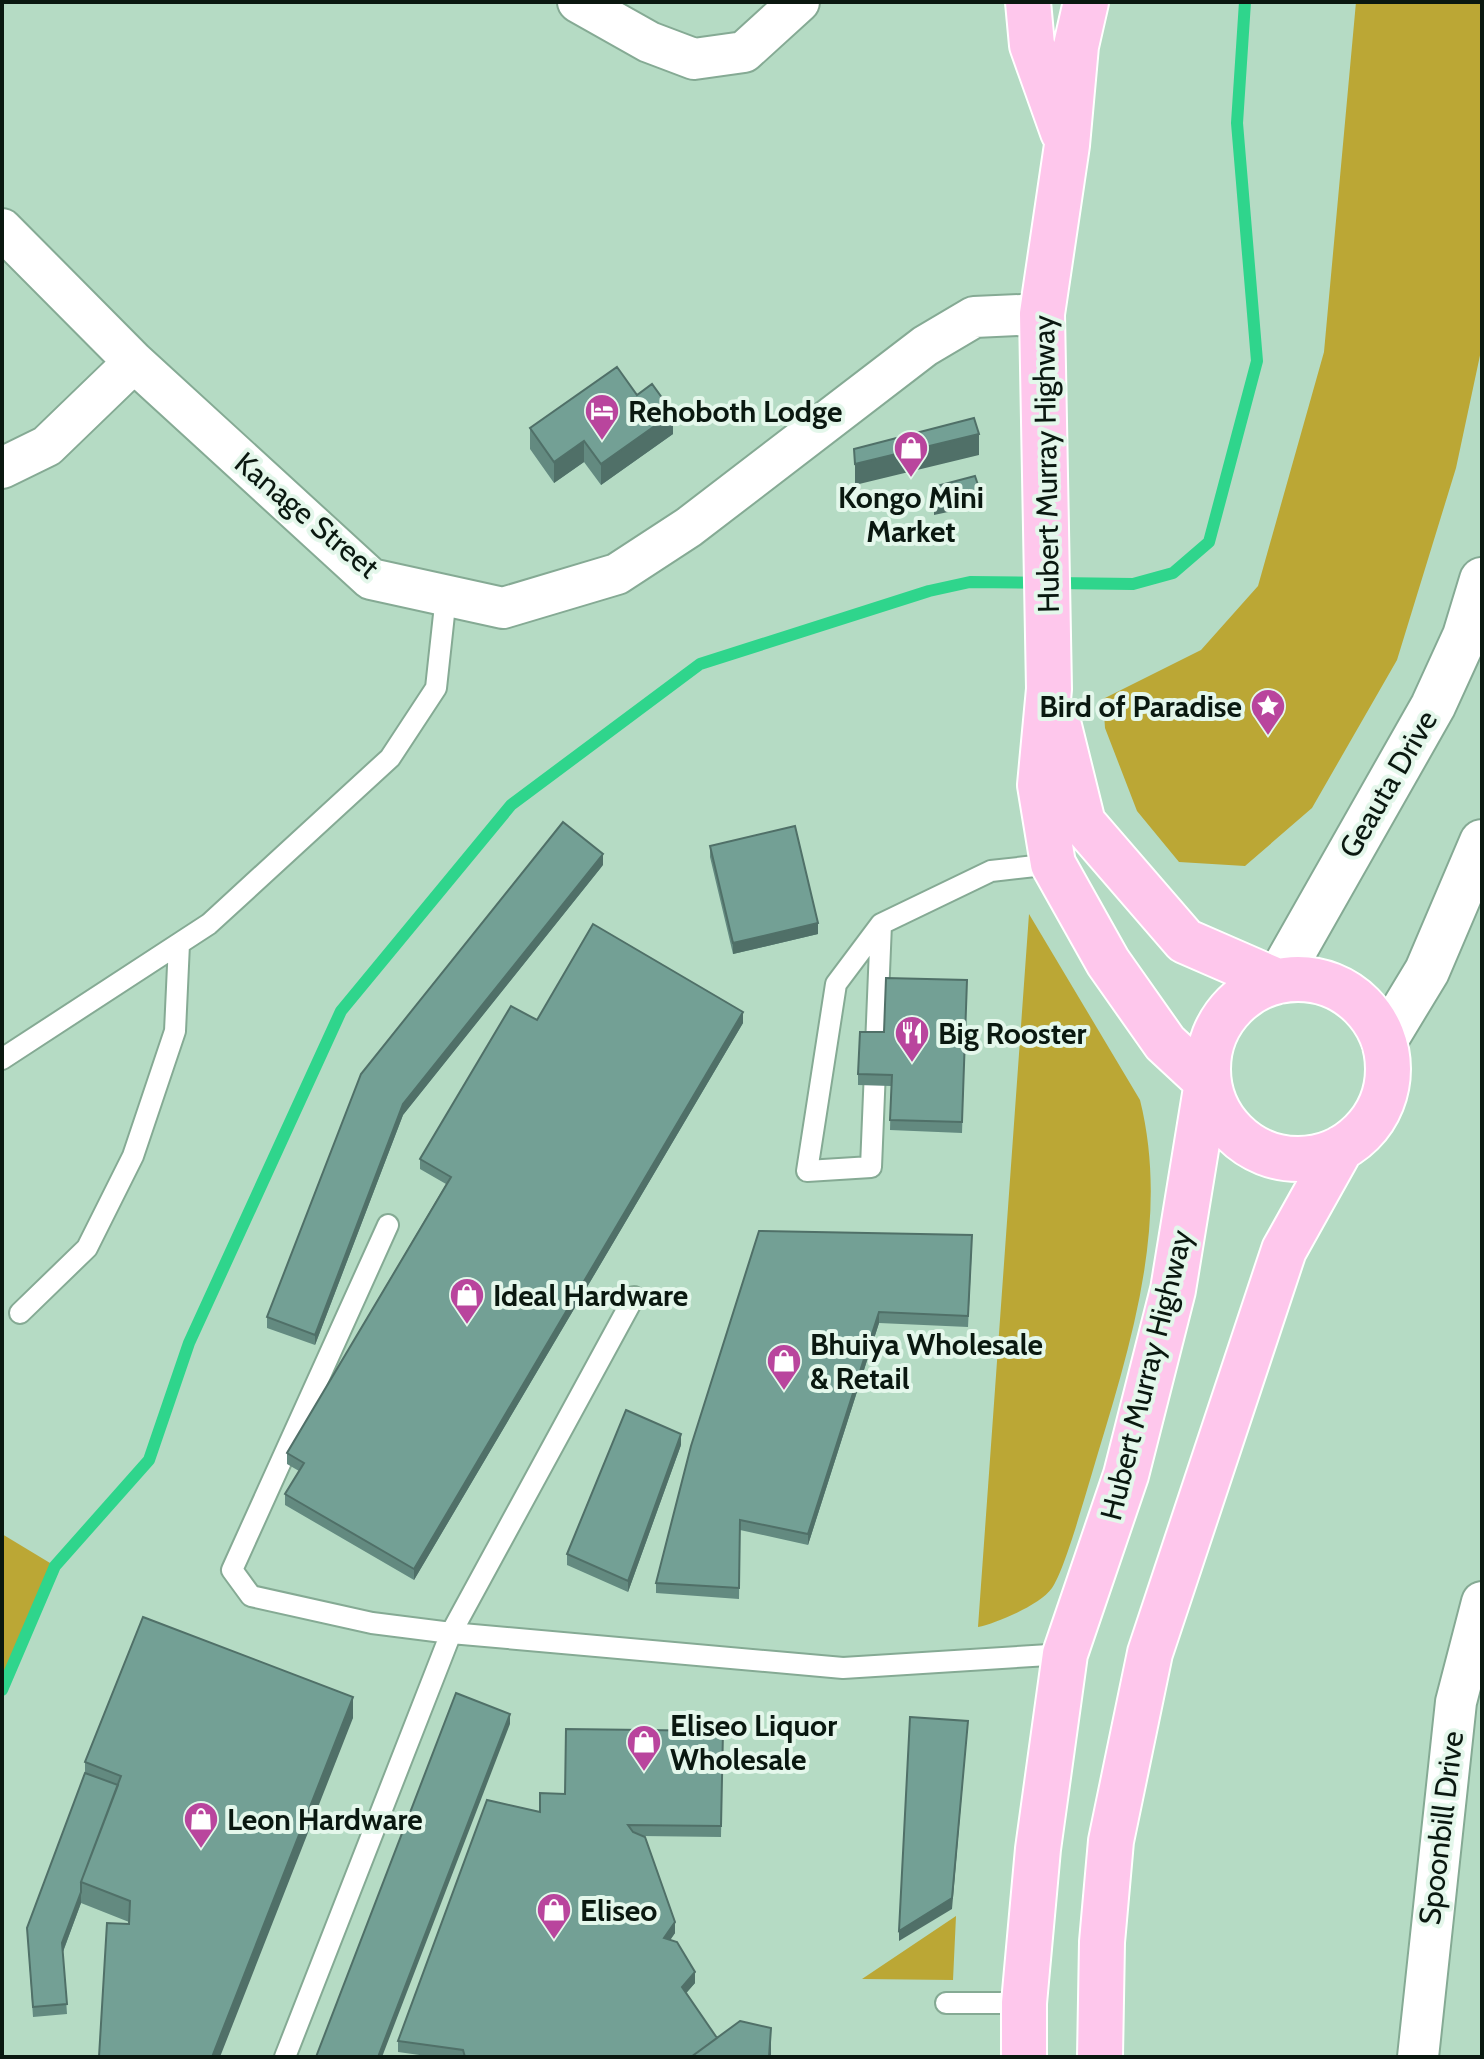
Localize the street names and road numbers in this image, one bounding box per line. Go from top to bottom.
street label: Hubert Murray Highway [1025,315,1067,613]
street label: Kanage Street [227,444,387,586]
street label: Geauta Drive [1331,704,1445,864]
street label: Hubert Murray Highway [1092,1226,1200,1524]
street label: Spoonbill Drive [1411,1729,1471,1927]

